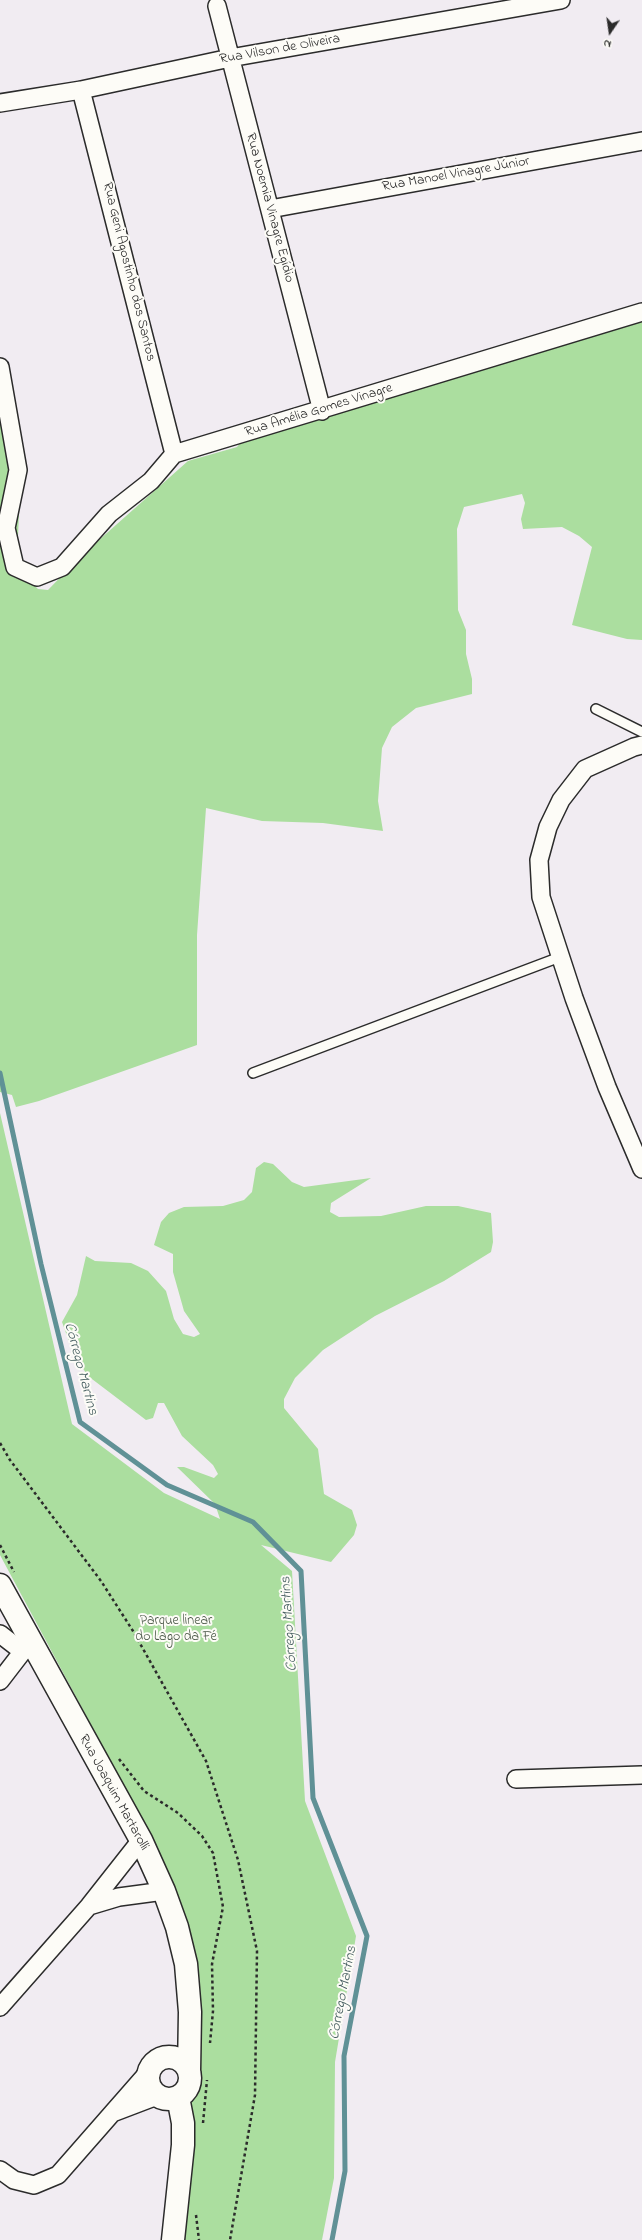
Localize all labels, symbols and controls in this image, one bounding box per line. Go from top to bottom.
north arrow [590,12,630,52]
street label: Rua Vilson de Oliveira [218,31,342,69]
text: N [602,35,613,52]
street label: Rua Noemia Vinagre Egídio [241,132,297,284]
street label: Rua Manoel Vinagre Júnior [381,154,531,196]
street label: Rua Geni Agostinho dos Santos [98,181,158,363]
street label: Rua Amélia Gomes Vinagre [243,381,395,441]
water label: Córrego Martins [59,1321,101,1417]
water label: Córrego Martins [278,1576,302,1672]
park label: Parque linear do Lago da Fé [135,1614,217,1646]
street label: Rua Joaquim Martarolli [74,1732,152,1854]
water label: Córrego Martins [326,1945,362,2041]

